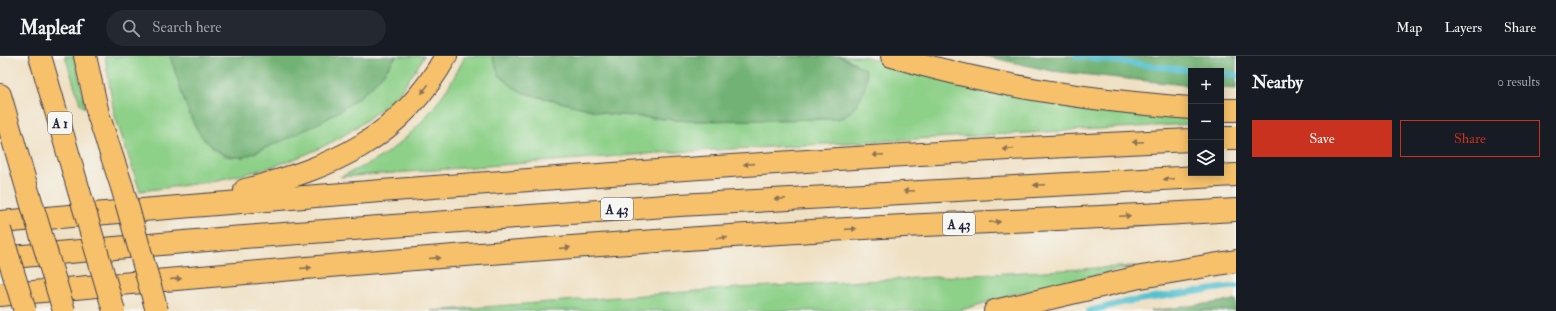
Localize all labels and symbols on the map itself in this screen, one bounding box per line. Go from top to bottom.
one-way arrow [421,83,429,94]
road number: A 1 [48,112,72,134]
one-way arrow [1131,139,1144,145]
one-way arrow [1002,145,1014,152]
one-way arrow [872,152,884,159]
one-way arrow [743,161,755,168]
one-way arrow [1163,176,1175,183]
one-way arrow [1032,182,1045,188]
one-way arrow [902,188,915,194]
one-way arrow [774,195,786,202]
road number: A 43 [601,198,633,220]
road number: A 43 [943,213,975,235]
one-way arrow [1119,213,1132,219]
one-way arrow [989,219,1002,225]
one-way arrow [845,226,857,233]
one-way arrow [716,234,728,241]
one-way arrow [559,245,571,252]
one-way arrow [429,254,441,261]
one-way arrow [300,265,312,272]
one-way arrow [170,276,182,283]

